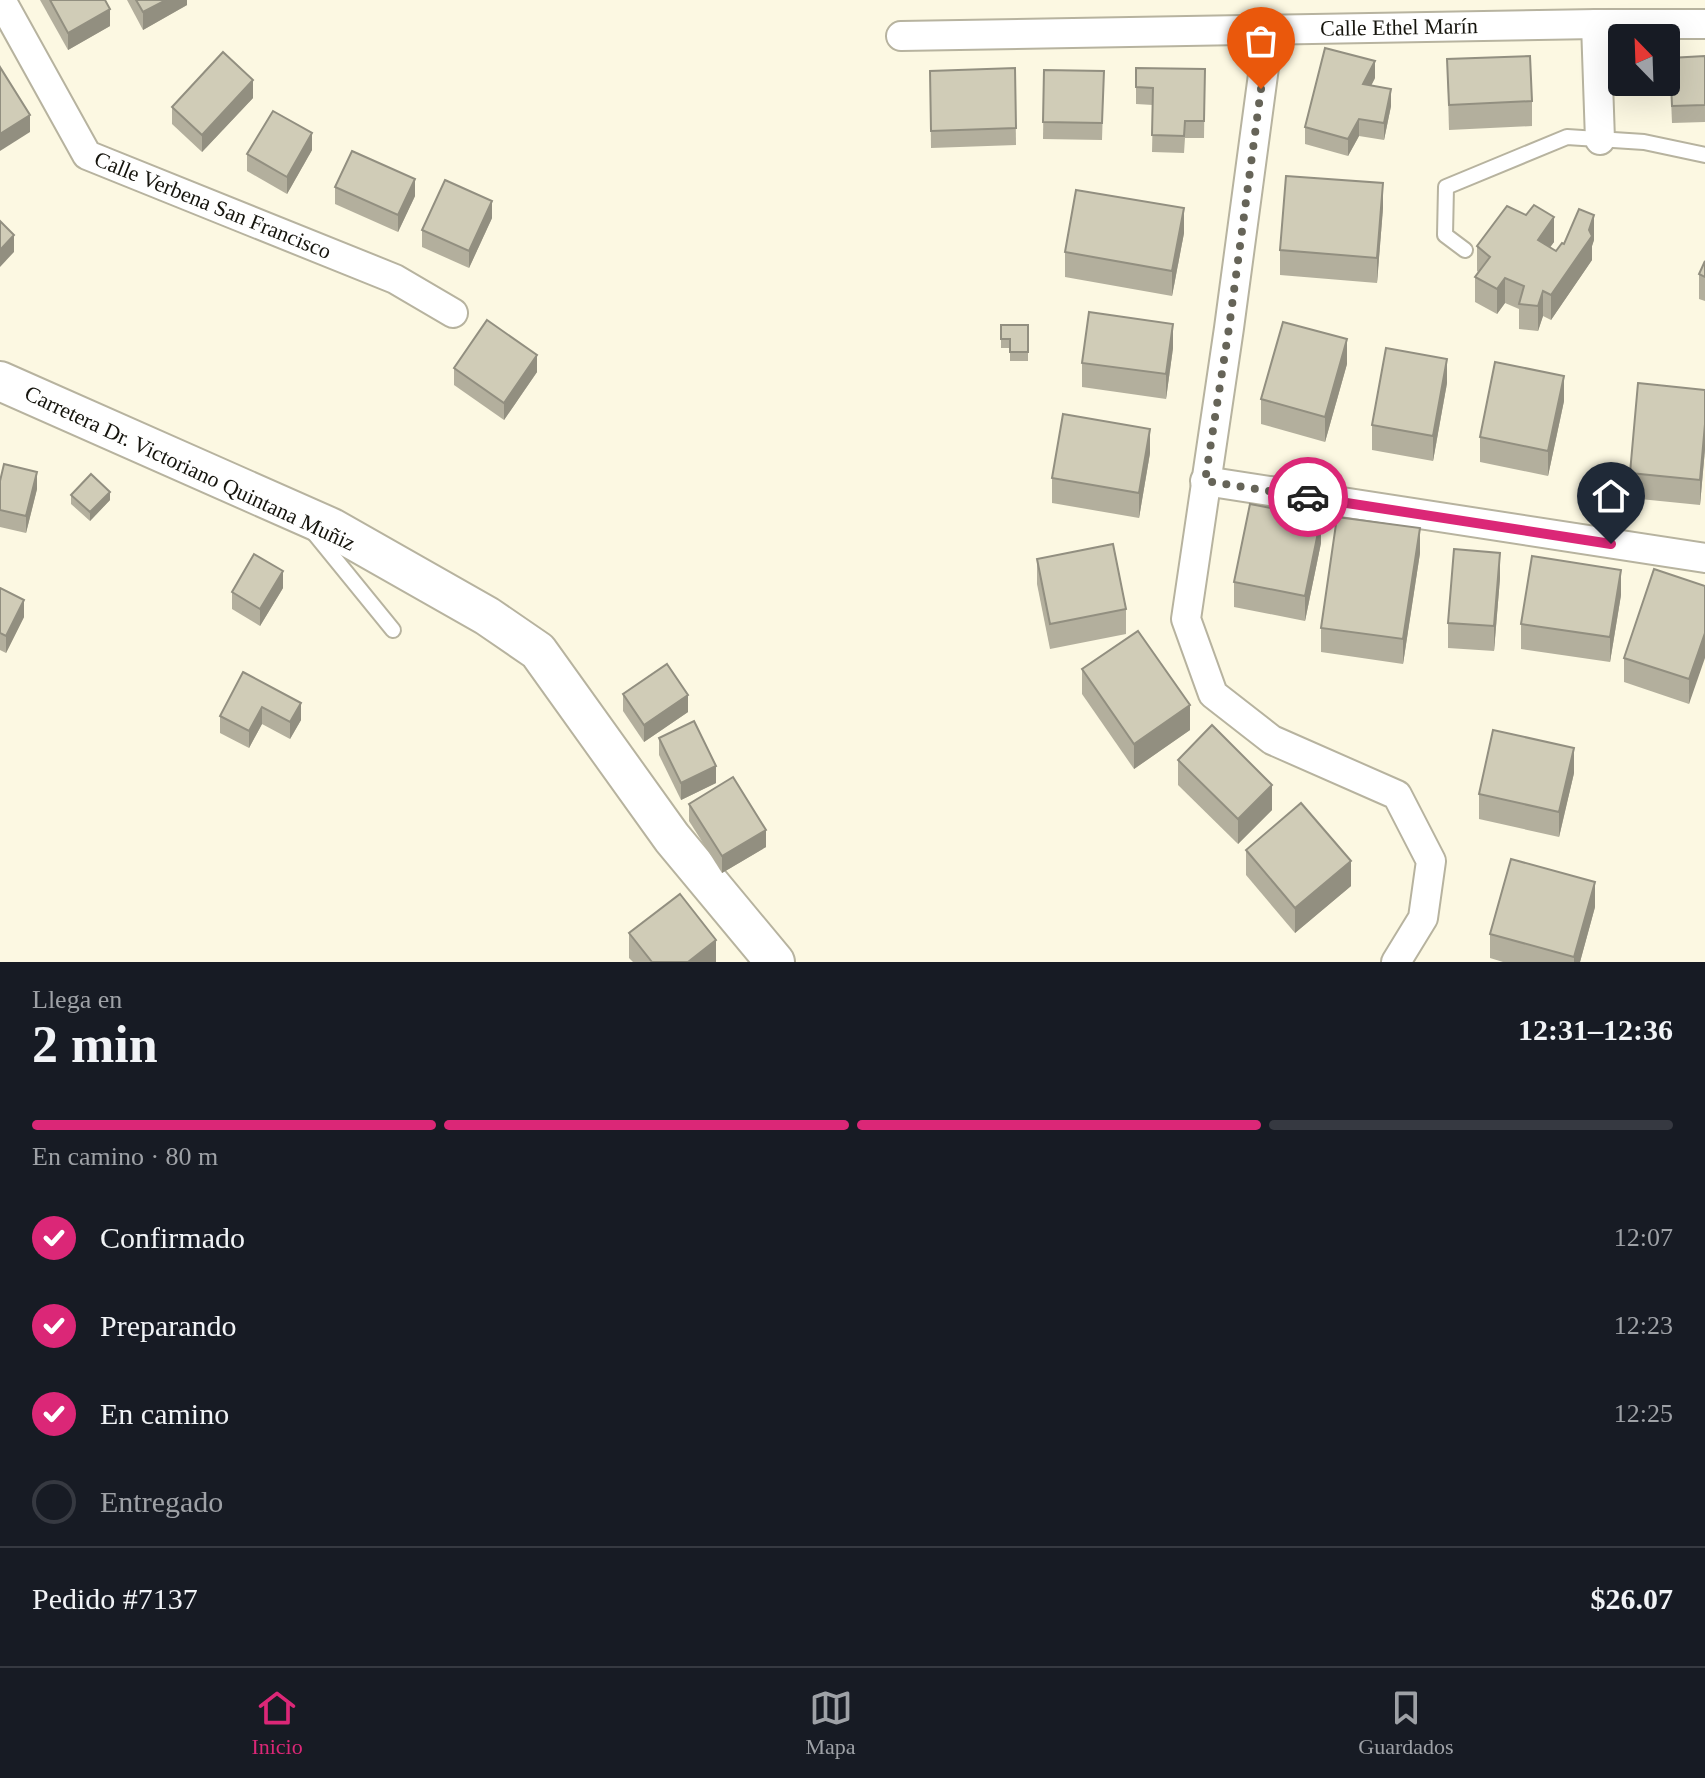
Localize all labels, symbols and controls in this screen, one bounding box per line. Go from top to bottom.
pin [1227,7,1295,89]
street label: Calle Ethel Marín [1320,13,1478,41]
icon: bag [1239,19,1283,63]
north arrow [1608,24,1680,96]
map controls [1608,24,1680,96]
street label: Calle Verbena San Francisco [91,146,335,264]
street label: Carretera Dr. Victoriano Quintana Muñiz [21,380,359,556]
courier [1268,457,1348,537]
pin [1577,462,1645,544]
icon: home [1589,474,1633,518]
icon: car [1286,475,1330,519]
text: Llega en [32,985,122,1014]
text: 12:31–12:36 [1518,1013,1673,1046]
text: 2 min [32,1016,158,1073]
text: En camino · 80 m [32,1142,218,1171]
icon: check [32,1216,76,1260]
text: Confirmado [100,1221,245,1254]
text: 12:07 [1614,1223,1673,1252]
icon: check [32,1304,76,1348]
text: Preparando [100,1309,237,1342]
text: 12:23 [1614,1311,1673,1340]
icon: check [32,1392,76,1436]
text: En camino [100,1397,229,1430]
text: 12:25 [1614,1399,1673,1428]
text: Entregado [100,1485,223,1518]
text: Pedido #7137 [32,1582,198,1615]
text: $26.07 [1591,1582,1673,1615]
tab: Inicio [251,1686,303,1760]
tab: Mapa [805,1686,856,1760]
tab: Guardados [1358,1686,1454,1760]

